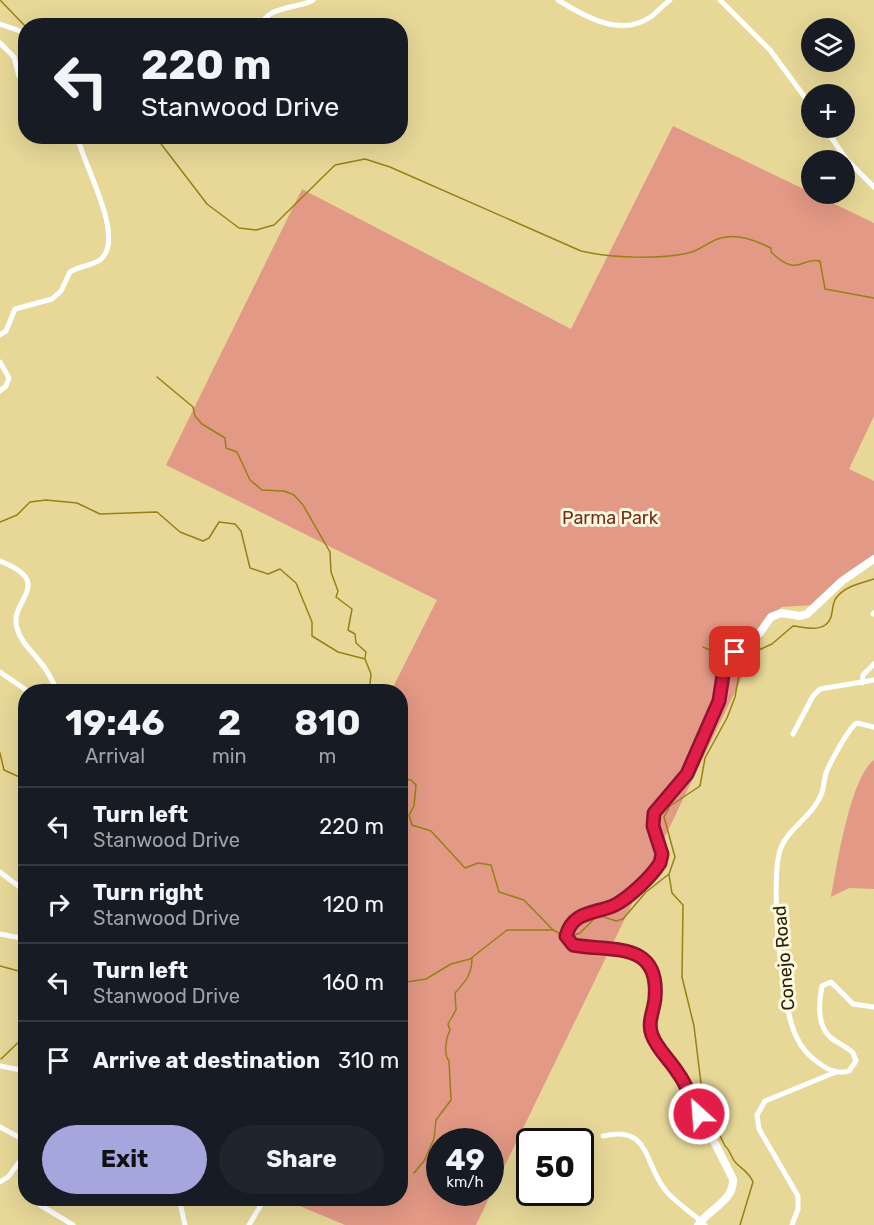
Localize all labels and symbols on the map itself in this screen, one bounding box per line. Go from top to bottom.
park label: Parma Park [562,507,659,529]
pin [709,626,760,677]
street label: Conejo Road [768,905,800,1011]
position arrow [667,1082,731,1146]
speed limit sign: 50 [516,1128,594,1206]

